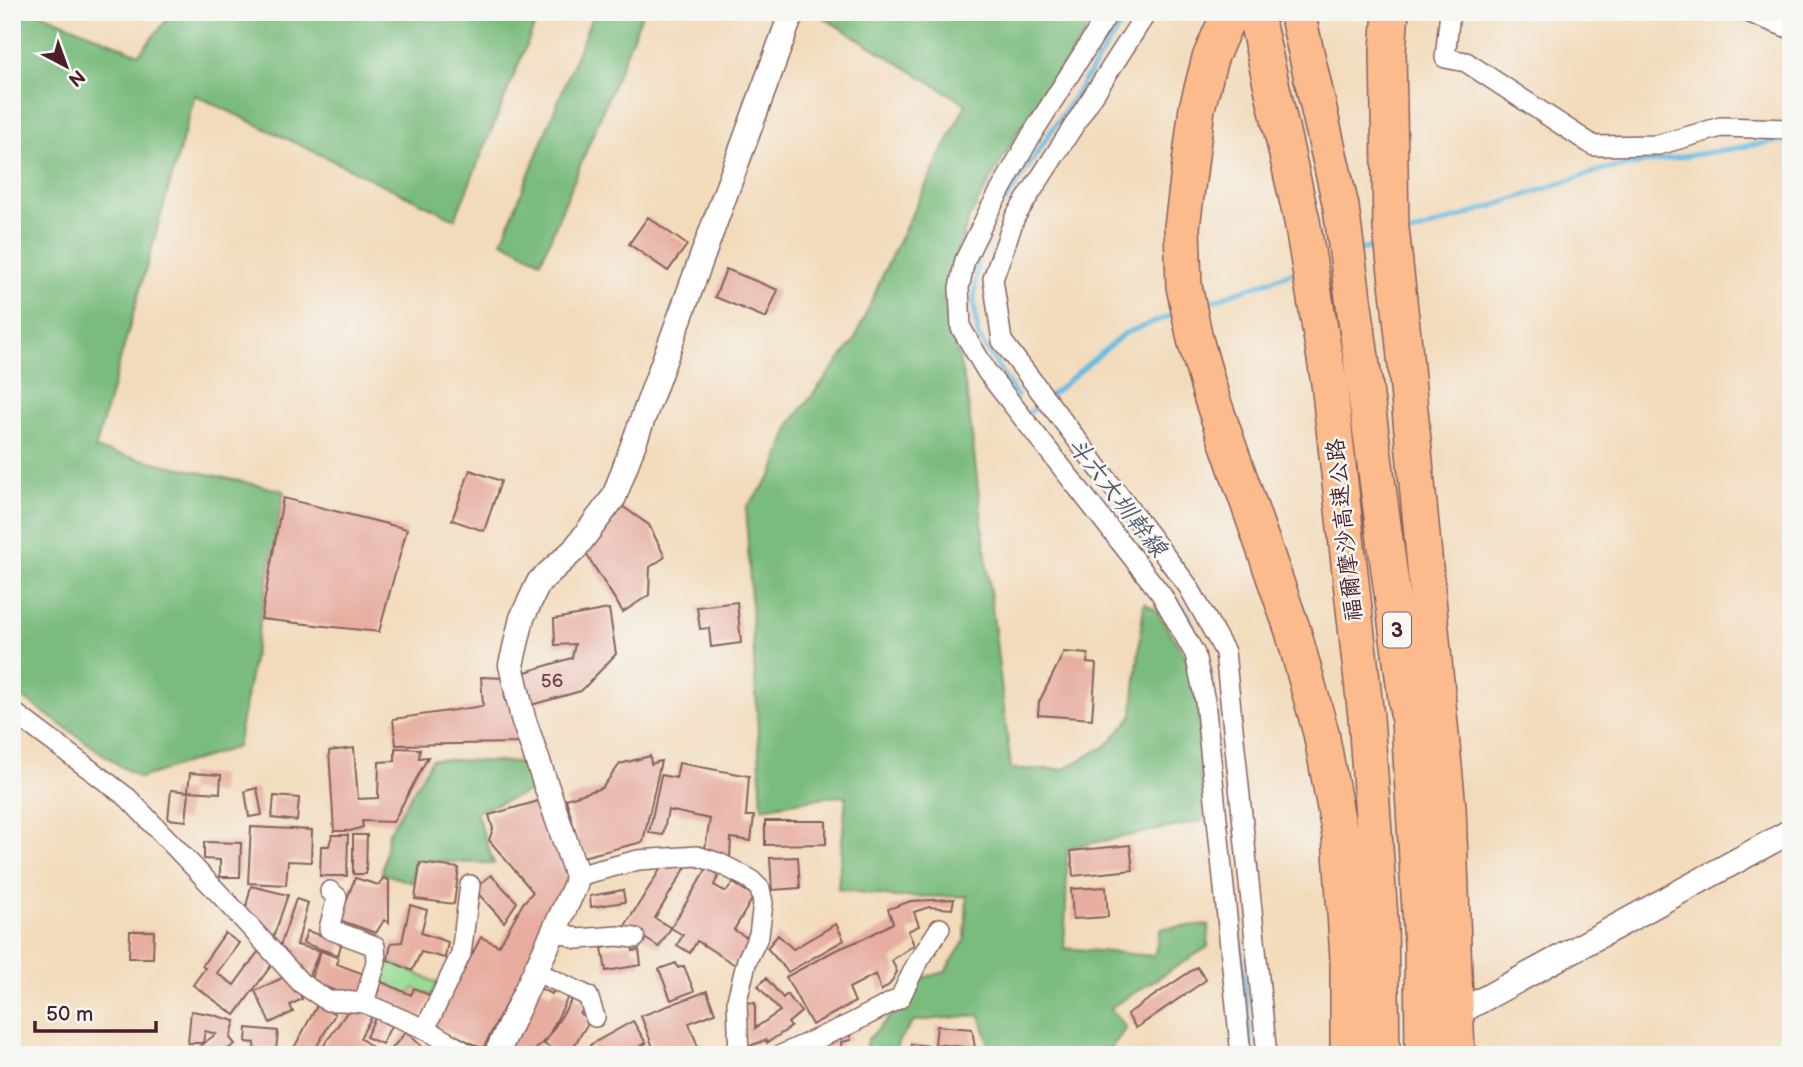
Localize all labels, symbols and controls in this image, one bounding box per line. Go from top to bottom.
north arrow [32,32,102,102]
text: N [63,64,89,91]
water label: 斗六大圳幹線 [1061,431,1174,564]
street label: 福爾摩沙高速公路 [1321,437,1369,623]
road number: 3 [1383,612,1411,648]
house number: 56 [541,670,563,693]
scale bar [35,990,156,1034]
text: 50 m [46,1002,93,1027]

